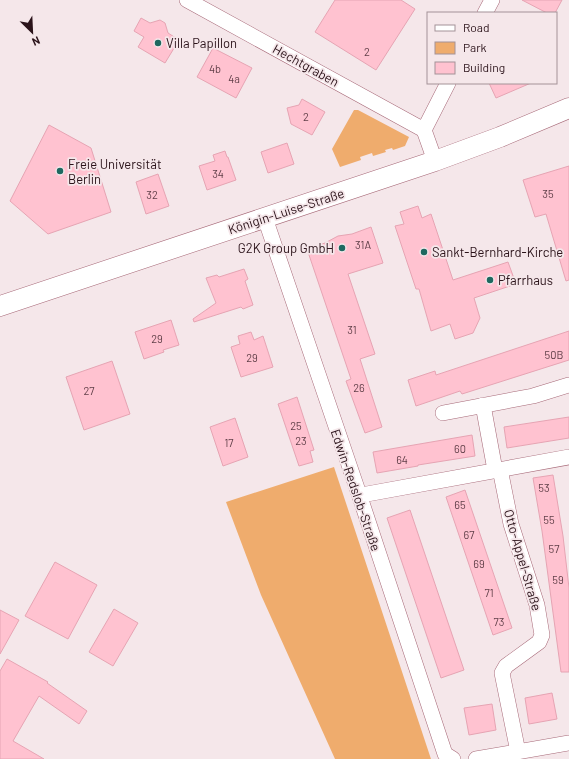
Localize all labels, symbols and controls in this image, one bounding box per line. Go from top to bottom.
north arrow [12,12,52,52]
legend [427,12,557,84]
text: Road [463,20,490,34]
text: N [30,34,42,49]
place label: Villa Papillon [166,35,237,51]
marker: Villa Papillon [153,38,163,48]
street label: Hechtgraben [270,40,342,90]
text: Park [463,40,487,54]
house number: 2 [364,45,370,58]
text: Building [463,60,505,74]
house number: 4b [209,62,221,75]
house number: 4a [228,72,240,85]
house number: 2 [303,110,309,123]
place label: Freie Universität Berlin [68,156,162,187]
marker: Freie Universität Berlin [55,166,65,176]
house number: 34 [212,167,224,180]
street label: Königin-Luise-Straße [226,185,346,237]
house number: 35 [542,187,554,200]
house number: 32 [146,188,158,201]
house number: 31A [355,238,371,251]
place label: G2K Group GmbH [238,240,334,256]
marker: G2K Group GmbH [337,243,347,253]
place label: Sankt-Bernhard-Kirche [432,244,563,260]
marker: Sankt-Bernhard-Kirche [419,247,429,257]
place label: Pfarrhaus [498,272,553,288]
marker: Pfarrhaus [485,275,495,285]
house number: 31 [347,323,357,336]
house number: 29 [151,332,163,345]
house number: 50B [545,348,563,361]
house number: 29 [246,351,258,364]
house number: 26 [353,381,365,394]
house number: 27 [83,384,95,397]
house number: 25 [290,419,302,432]
street label: Edwin-Redslob-Straße [328,427,384,553]
house number: 23 [295,434,307,447]
house number: 17 [224,436,234,449]
house number: 60 [454,442,466,455]
house number: 64 [396,453,408,466]
house number: 53 [538,481,550,494]
house number: 65 [454,498,466,511]
street label: Otto-Appel-Straße [501,508,545,613]
house number: 55 [543,513,555,526]
house number: 67 [464,528,474,541]
house number: 57 [549,542,559,555]
house number: 69 [473,557,485,570]
house number: 59 [552,573,564,586]
house number: 71 [484,586,494,599]
house number: 73 [494,615,504,628]

